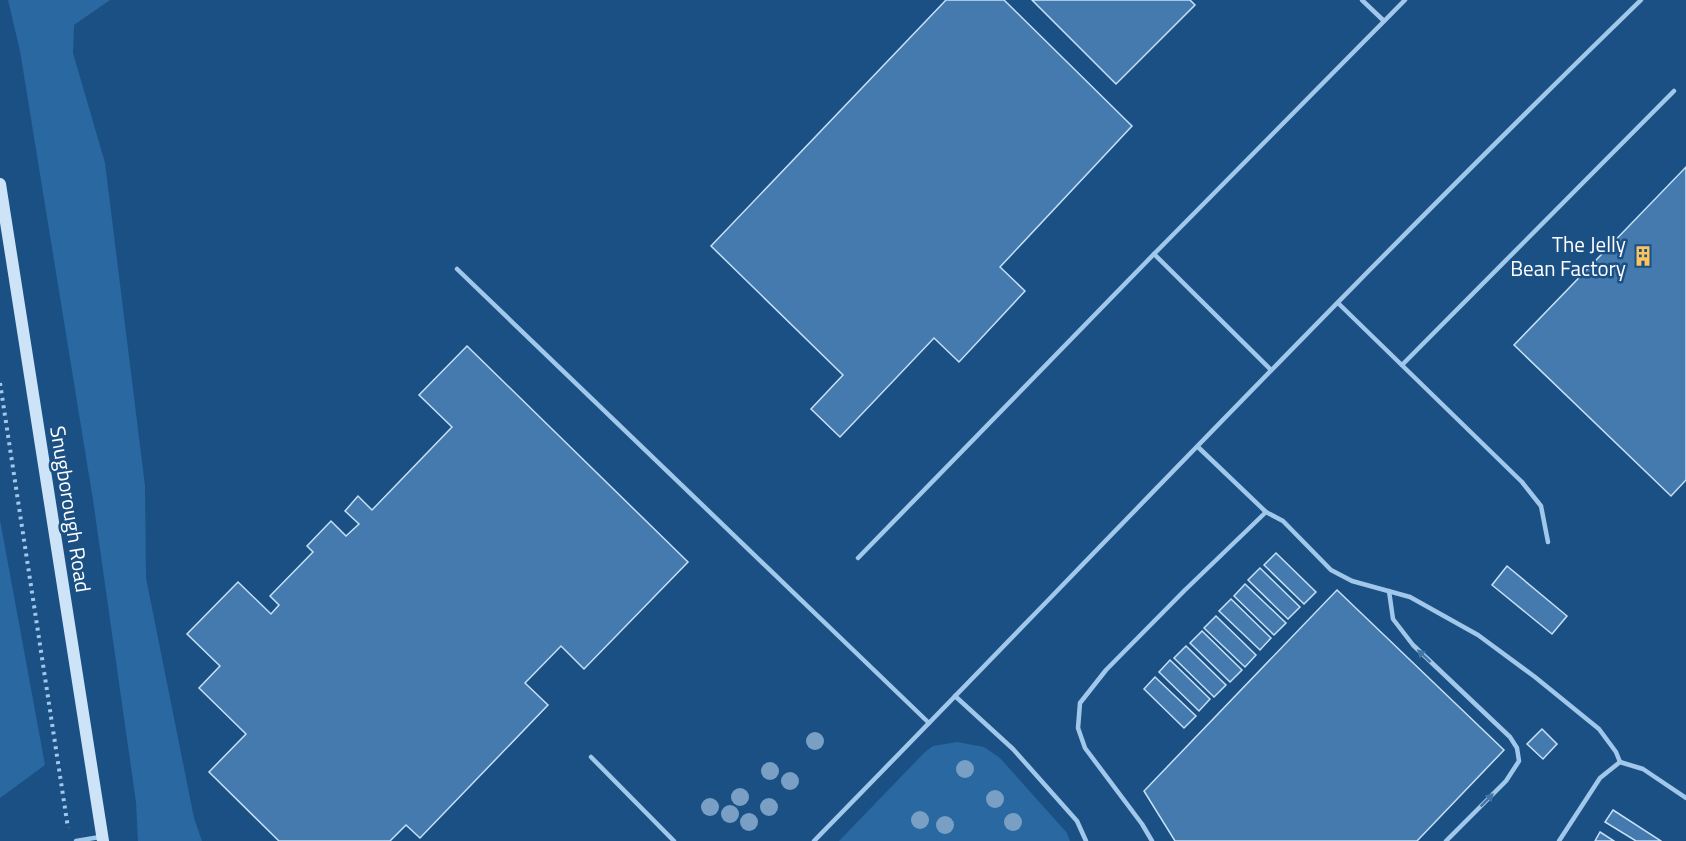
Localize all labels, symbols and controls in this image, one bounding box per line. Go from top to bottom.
place label: The Jelly Bean Factory [1510,228,1626,284]
building icon: The Jelly Bean Factory [1631,244,1655,268]
street label: Snugborough Road [42,423,100,595]
one-way arrow [1416,649,1431,663]
one-way arrow [1480,793,1495,807]

